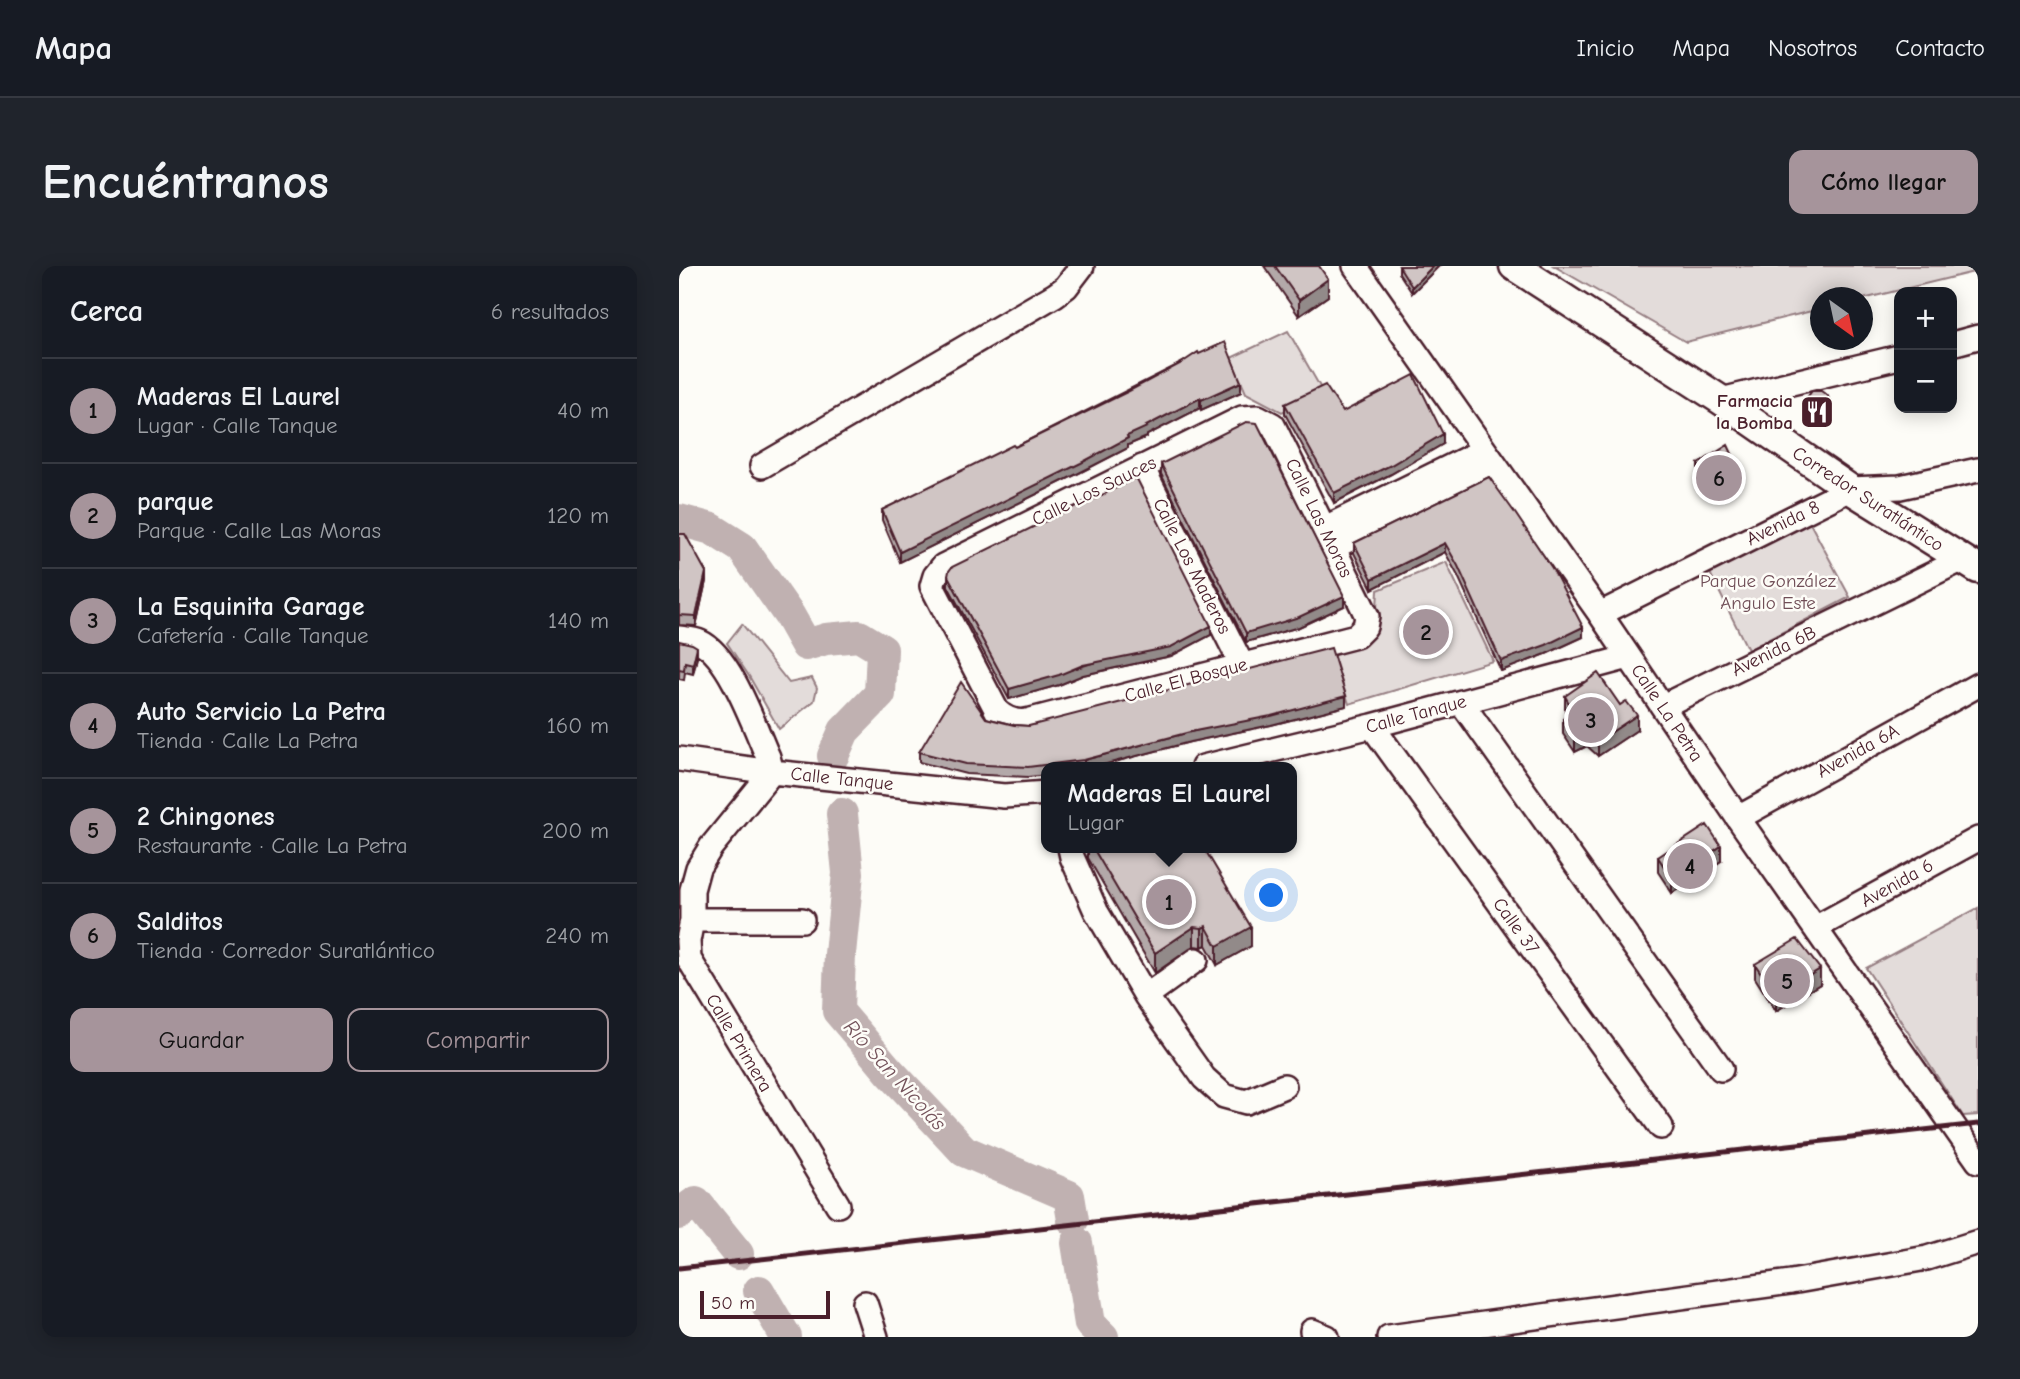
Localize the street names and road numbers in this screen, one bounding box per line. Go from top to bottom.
street label: Corredor Suratlántico [1788,442,1948,556]
street label: Calle Los Sauces [1028,451,1160,531]
street label: Calle Las Moras [1281,455,1357,581]
street label: Calle Los Maderos [1148,494,1236,638]
street label: Avenida 8 [1743,496,1823,550]
street label: Avenida 6B [1728,621,1820,681]
street label: Calle El Bosque [1122,653,1250,707]
street label: Calle La Petra [1626,660,1708,766]
street label: Calle Tanque [1363,690,1469,738]
street label: Avenida 6A [1813,719,1903,783]
street label: Calle Tanque [790,763,894,795]
street label: Avenida 6 [1857,854,1937,912]
street label: Calle 37 [1488,894,1544,958]
street label: Calle Primera [701,990,777,1096]

